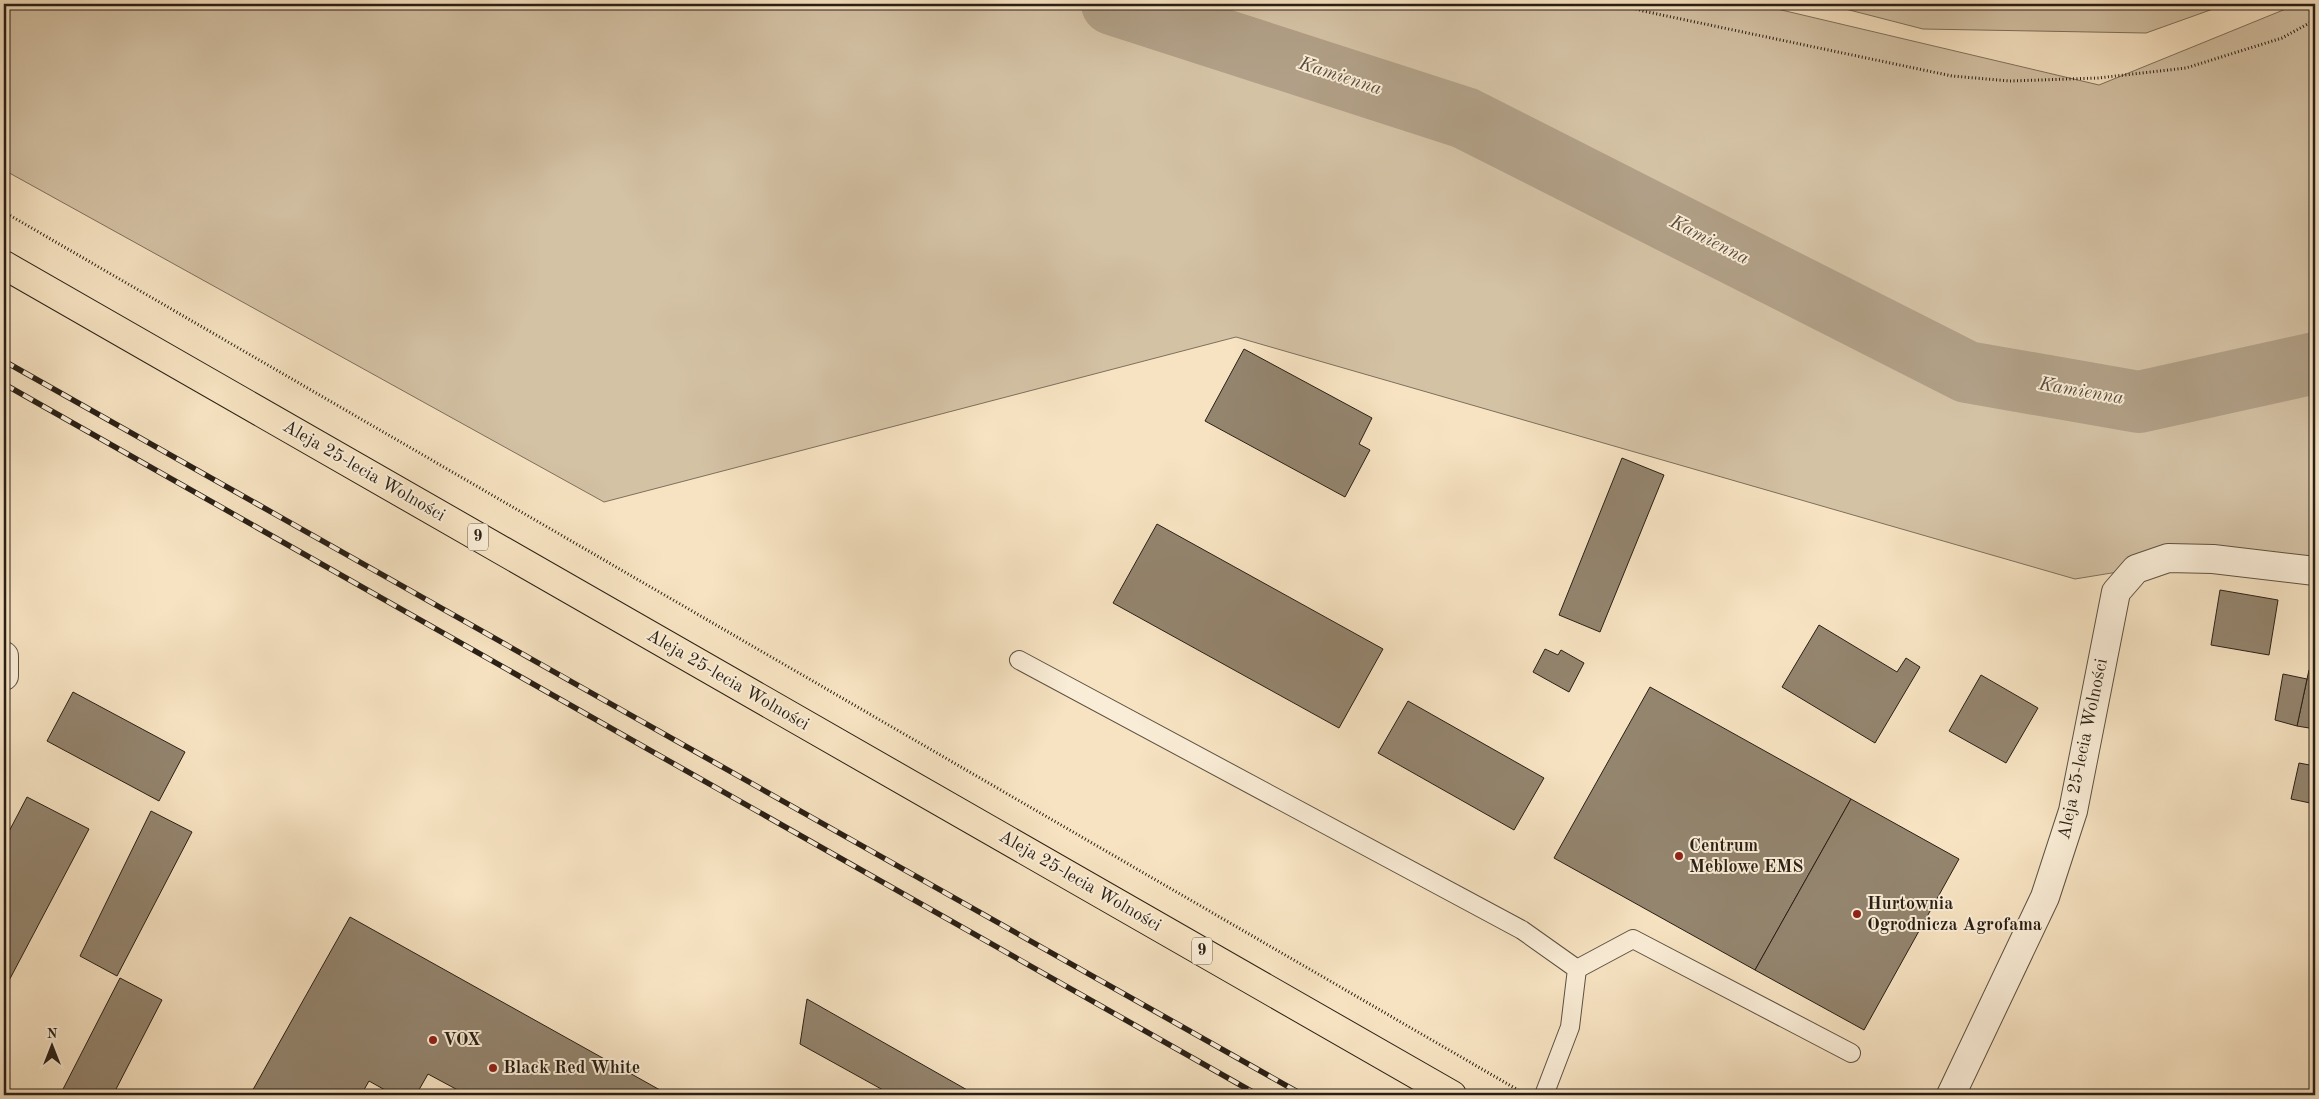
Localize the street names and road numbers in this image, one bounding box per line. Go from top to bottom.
street label: Aleja 25-lecia Wolności [280,417,448,525]
road number: 9 [468,524,488,550]
street label: Aleja 25-lecia Wolności [644,626,812,734]
street label: Aleja 25-lecia Wolności [2055,657,2111,841]
street label: Aleja 25-lecia Wolności [996,827,1164,935]
road number: 9 [1192,938,1212,964]

